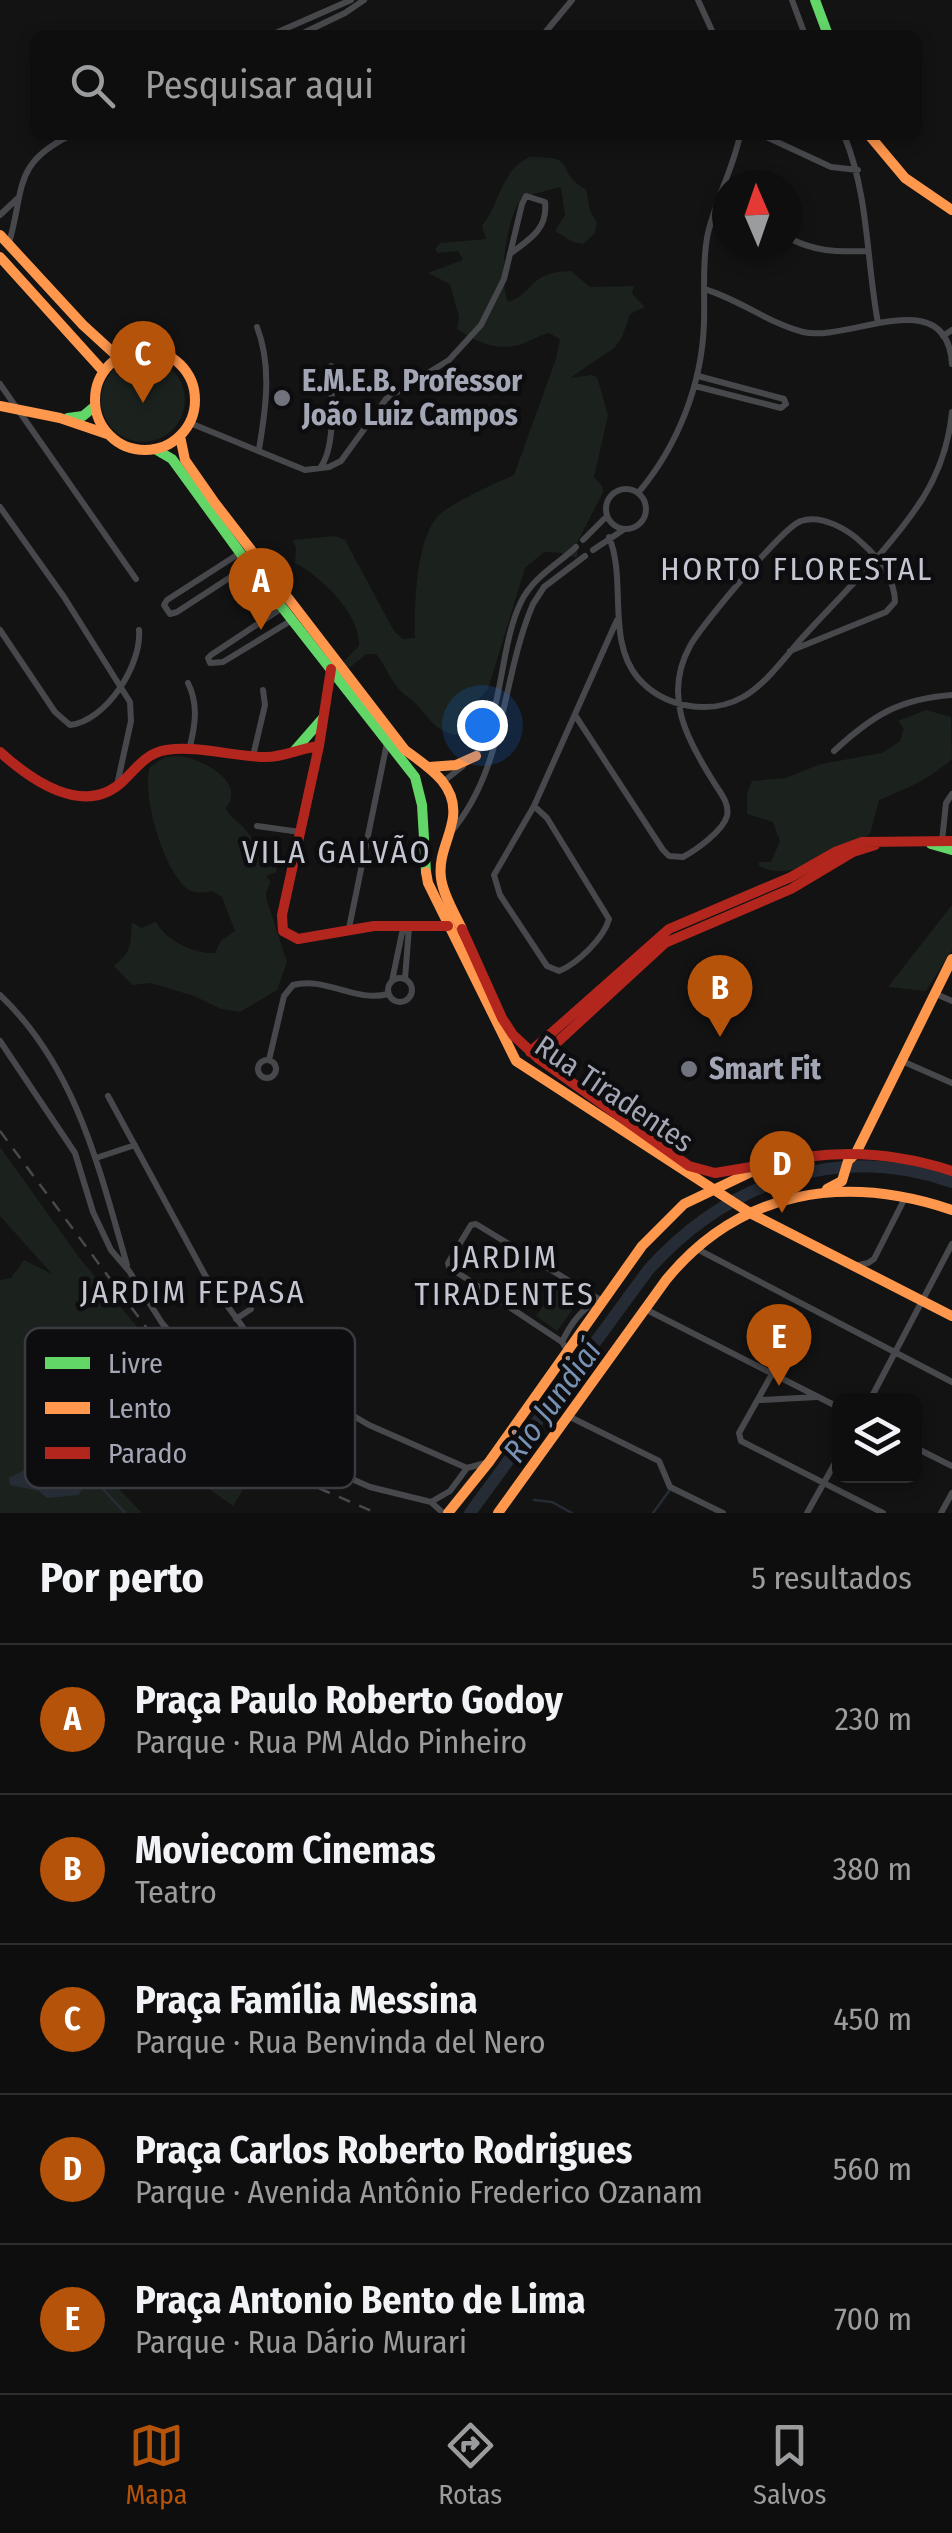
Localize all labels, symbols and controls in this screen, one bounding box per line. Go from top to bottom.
search box [30,30,922,140]
icon: search [65,58,120,113]
text: Pesquisar aqui [145,62,374,108]
north arrow [712,170,802,260]
pin: C [110,320,176,403]
place label: E.M.E.B. Professor João Luiz Campos [301,363,523,433]
marker: E.M.E.B. Professor João Luiz Campos [271,387,293,409]
pin: A [228,548,294,630]
district label: HORTO FLORESTAL [660,550,934,588]
your location [457,700,508,751]
district label: VILA GALVÃO [242,833,432,871]
pin: B [688,954,752,1037]
street label: Rua Tiradentes [528,1028,700,1160]
place label: Smart Fit [709,1051,821,1087]
marker: Smart Fit [678,1058,700,1080]
pin: D [750,1130,814,1213]
district label: JARDIM TIRADENTES [415,1238,595,1313]
district label: JARDIM FEPASA [80,1273,306,1311]
pin: E [746,1304,812,1386]
legend [25,1328,355,1488]
water label: Rio Jundiaí [495,1331,610,1469]
text: Livre [108,1347,163,1380]
text: Lento [108,1392,172,1425]
map controls [832,1393,922,1483]
button: layers [832,1393,922,1483]
text: Parado [108,1437,187,1470]
text: Por perto [40,1553,204,1603]
text: 5 resultados [751,1559,912,1597]
text: Praça Paulo Roberto Godoy [135,1677,563,1723]
text: A [64,1700,81,1738]
text: 230 m [835,1700,912,1738]
text: Parque · Rua PM Aldo Pinheiro [135,1723,527,1761]
text: Moviecom Cinemas [135,1827,436,1873]
text: B [64,1850,81,1888]
text: 380 m [833,1850,912,1888]
text: Teatro [135,1873,217,1911]
text: Praça Família Messina [135,1977,478,2023]
text: C [64,2000,81,2038]
text: 450 m [833,2000,912,2038]
text: Parque · Rua Benvinda del Nero [135,2023,546,2061]
text: Praça Carlos Roberto Rodrigues [135,2127,632,2173]
text: D [63,2150,82,2188]
text: 560 m [833,2150,912,2188]
text: Parque · Avenida Antônio Frederico Ozanam [135,2173,703,2211]
text: Praça Antonio Bento de Lima [135,2277,586,2323]
text: E [65,2300,80,2338]
text: 700 m [834,2300,912,2338]
text: Parque · Rua Dário Murari [135,2323,467,2361]
tab: Mapa [125,2418,187,2511]
tab: Rotas [438,2418,502,2511]
tab: Salvos [753,2418,827,2511]

